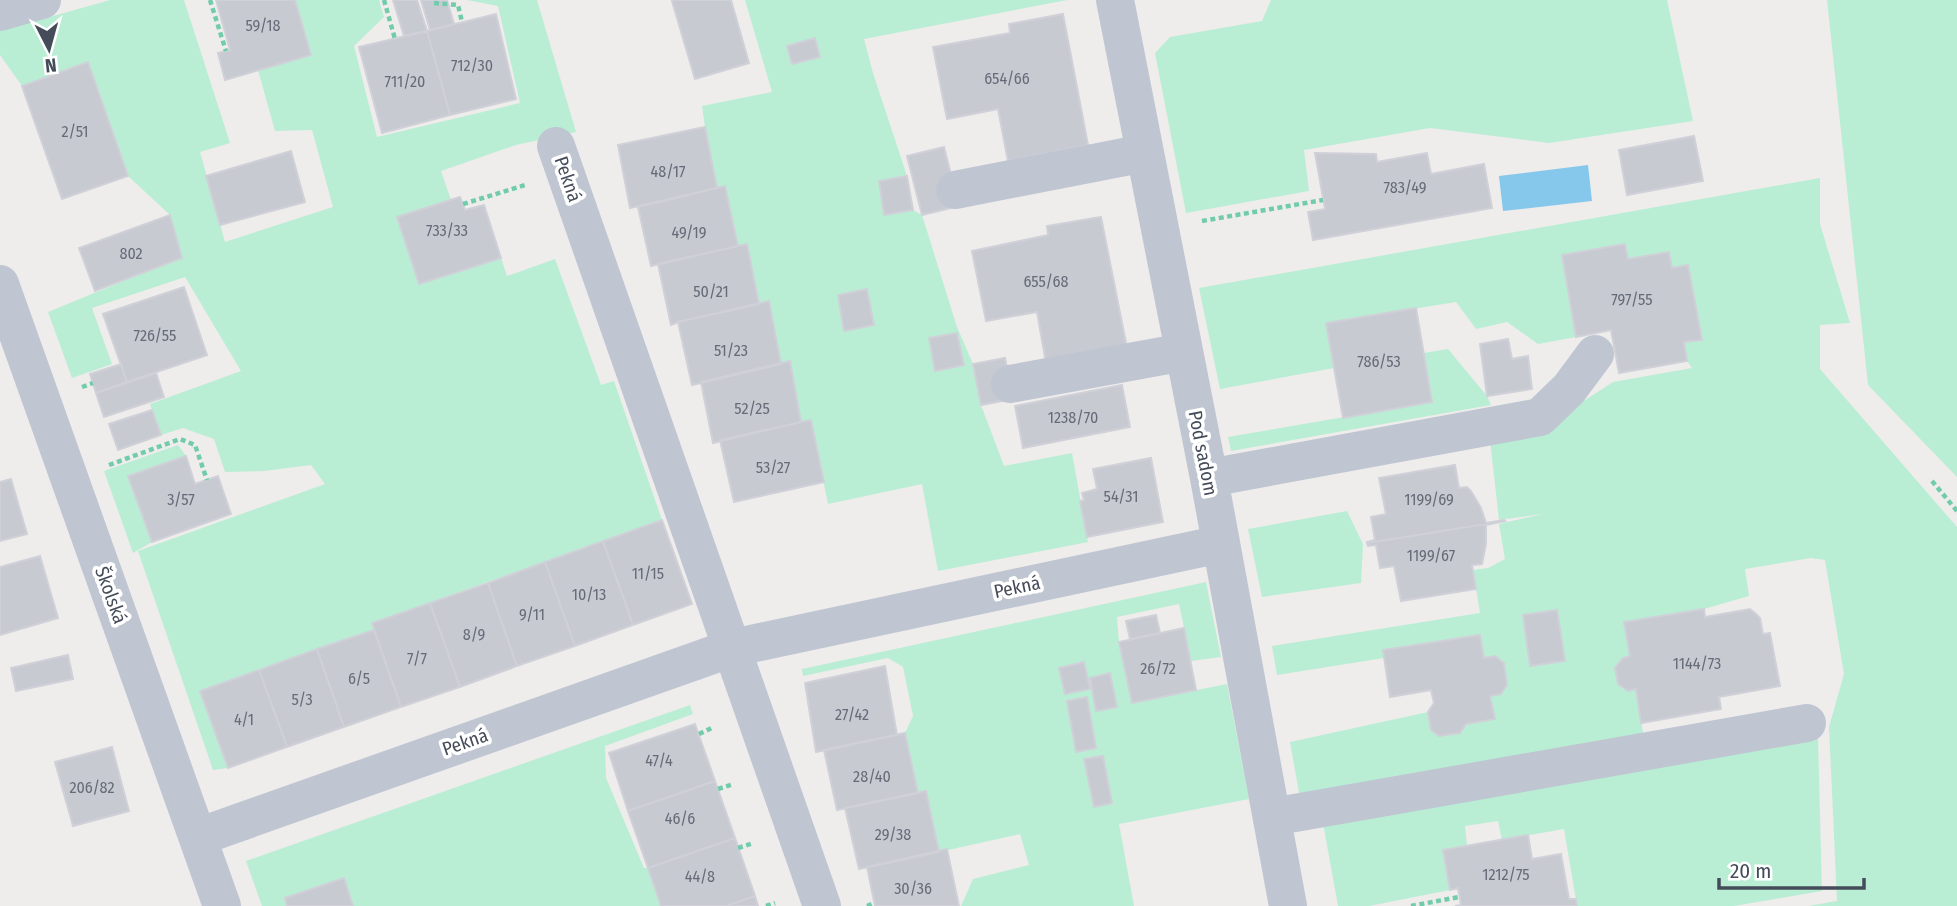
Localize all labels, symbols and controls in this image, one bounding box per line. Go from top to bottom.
north arrow [14,14,84,84]
house number: 59/18 [245,16,281,35]
text: N [44,53,58,77]
house number: 712/30 [451,56,493,75]
house number: 654/66 [984,69,1030,88]
house number: 711/20 [385,72,425,91]
house number: 2/51 [61,122,89,141]
street label: Pekná [549,153,587,205]
house number: 48/17 [651,162,686,181]
house number: 783/49 [1384,178,1427,197]
house number: 733/33 [426,221,468,240]
house number: 49/19 [671,223,707,242]
house number: 802 [119,244,143,263]
house number: 655/68 [1023,272,1069,291]
house number: 50/21 [693,282,729,301]
house number: 797/55 [1611,290,1653,309]
house number: 726/55 [134,326,176,345]
house number: 51/23 [714,341,748,360]
house number: 786/53 [1357,352,1401,371]
house number: 52/25 [734,399,770,418]
house number: 1238/70 [1048,408,1098,427]
street label: Pod sadom [1183,409,1223,497]
house number: 53/27 [756,458,791,477]
house number: 54/31 [1104,487,1138,506]
house number: 3/57 [167,490,195,509]
house number: 1199/69 [1404,490,1454,509]
house number: 1199/67 [1407,546,1456,565]
street label: Školská [90,563,132,627]
house number: 11/15 [632,564,664,583]
street label: Pekná [992,571,1042,603]
house number: 10/13 [572,585,606,604]
house number: 9/11 [519,605,545,624]
house number: 8/9 [463,625,486,644]
house number: 7/7 [407,649,427,668]
house number: 1144/73 [1673,654,1721,673]
house number: 26/72 [1140,659,1176,678]
house number: 6/5 [348,669,370,688]
house number: 5/3 [291,690,313,709]
house number: 27/42 [835,705,869,724]
house number: 4/1 [234,710,254,729]
street label: Pekná [439,723,491,761]
house number: 47/4 [645,751,673,770]
house number: 28/40 [853,767,891,786]
house number: 206/82 [69,778,115,797]
house number: 46/6 [665,809,695,828]
house number: 29/38 [875,825,911,844]
scale bar [1719,846,1864,890]
text: 20 m [1730,858,1771,884]
house number: 1212/75 [1482,865,1530,884]
house number: 44/8 [685,867,715,886]
house number: 30/36 [894,879,932,898]

